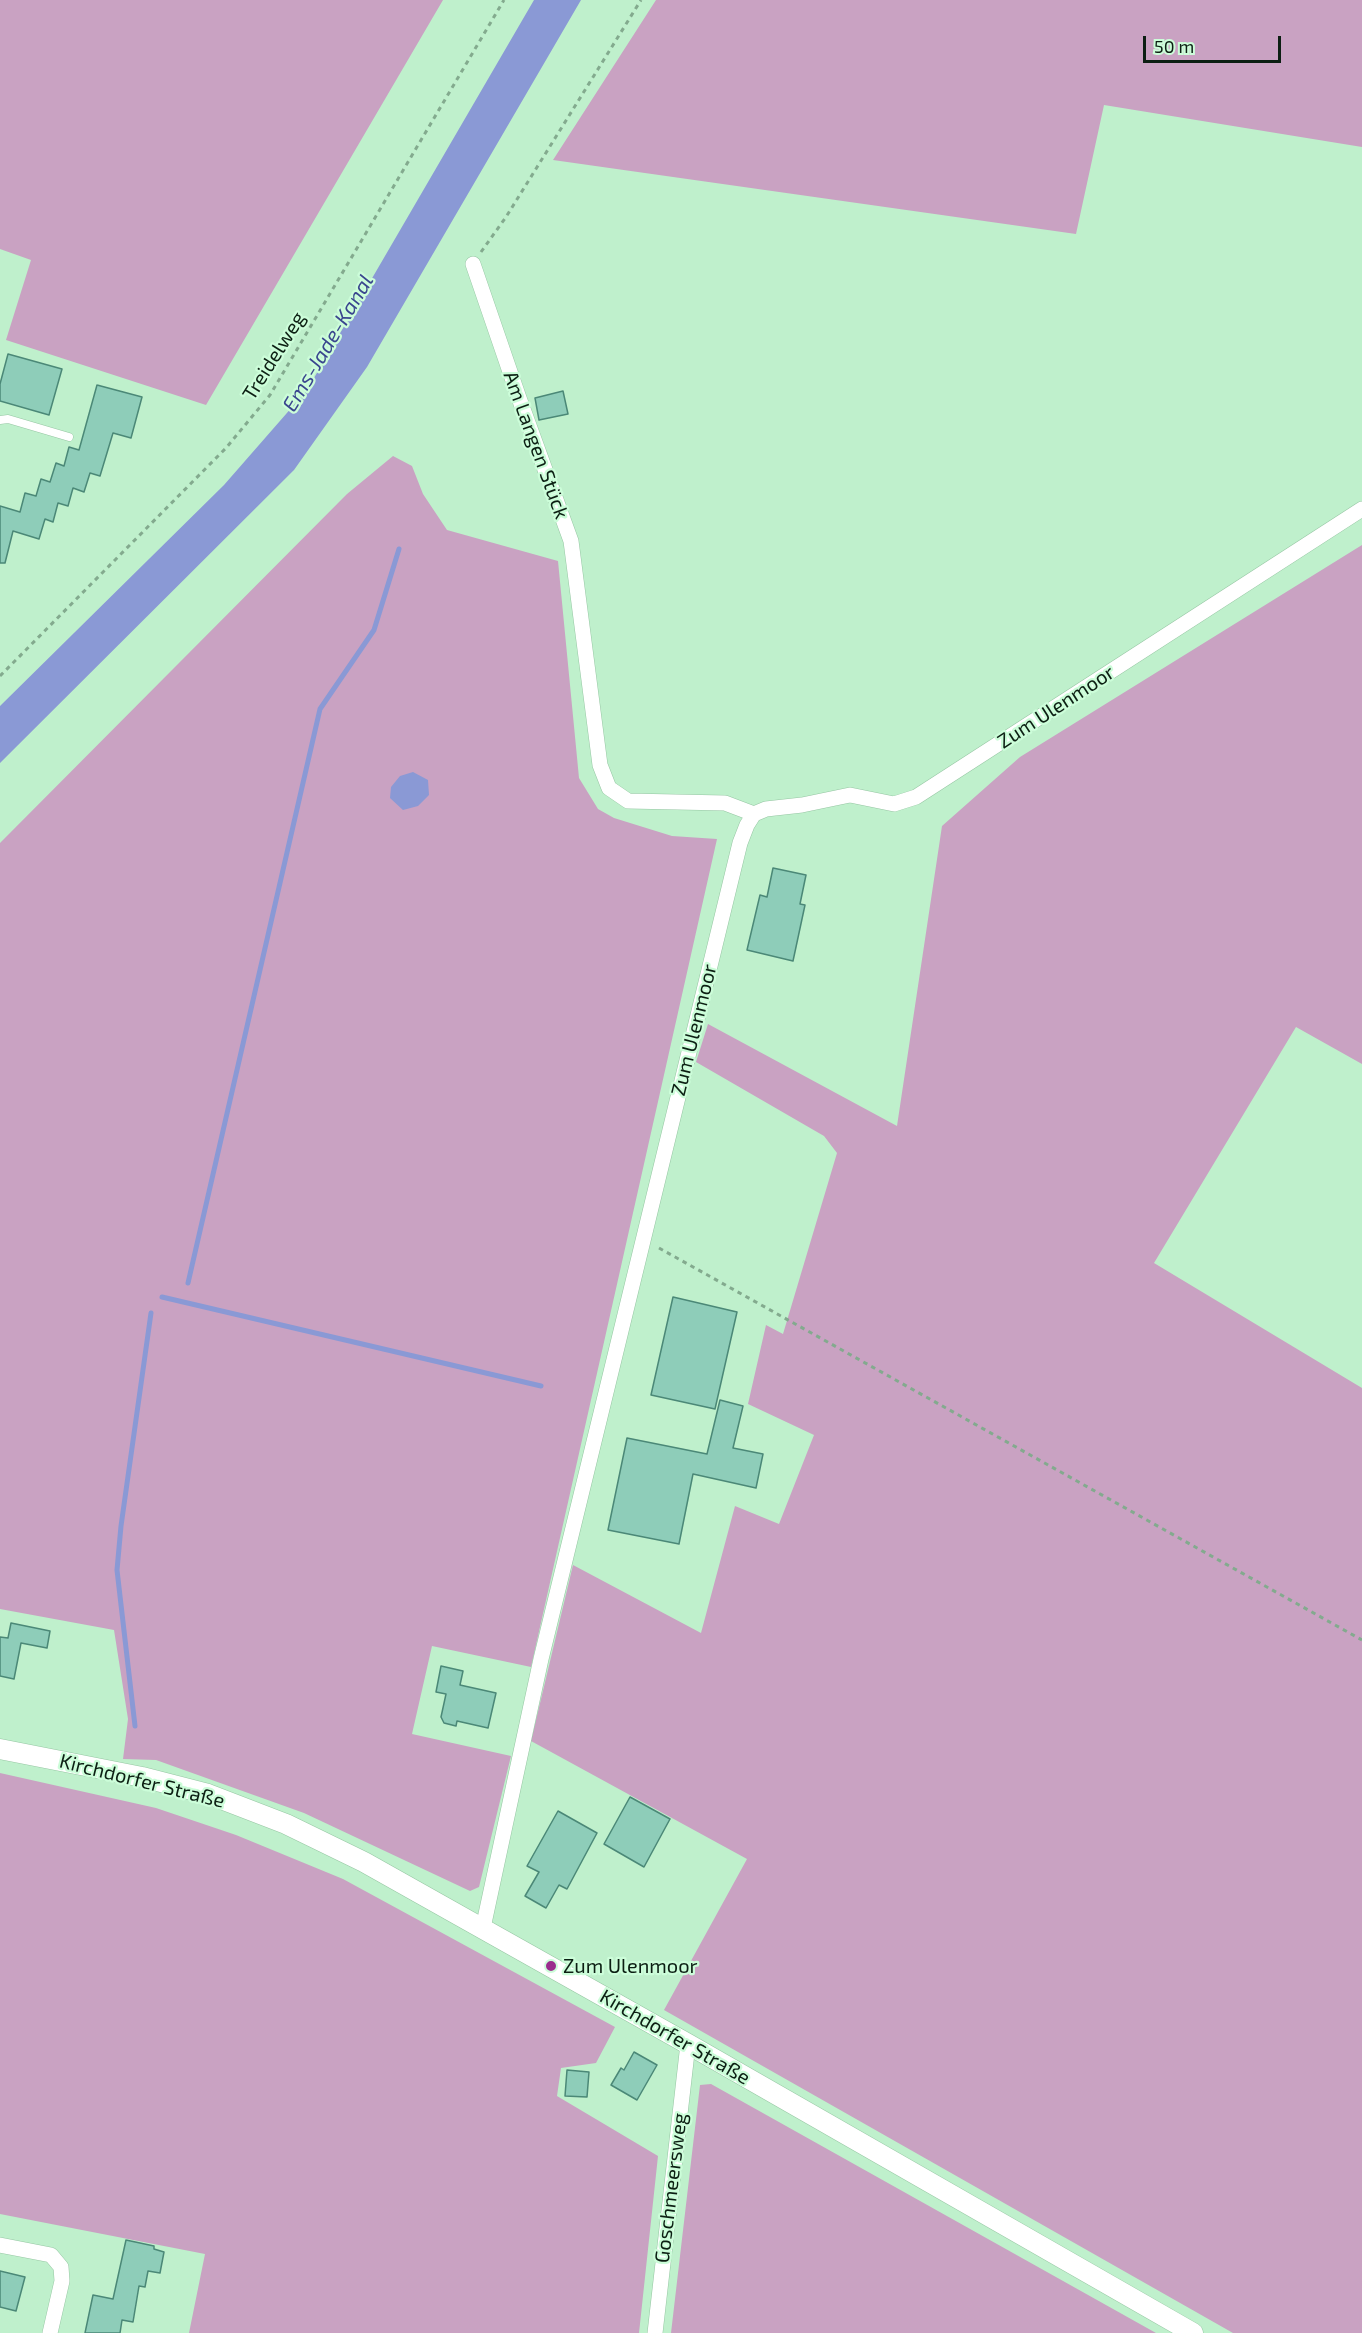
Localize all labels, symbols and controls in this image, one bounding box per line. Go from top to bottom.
scale bar [1146,24,1284,62]
text: 50 m [1154,35,1194,57]
water label: Ems-Jade-Kanal [277,270,379,416]
street label: Treidelweg [237,307,311,405]
street label: Am Langen Stück [498,368,574,522]
street label: Zum Ulenmoor [993,660,1119,754]
street label: Zum Ulenmoor [666,962,722,1098]
street label: Kirchdorfer Straße [57,1749,227,1813]
place label: Zum Ulenmoor [563,1954,698,1978]
marker: Zum Ulenmoor [544,1959,558,1973]
street label: Kirchdorfer Straße [596,1984,754,2090]
street label: Goschmeersweg [650,2112,692,2264]

